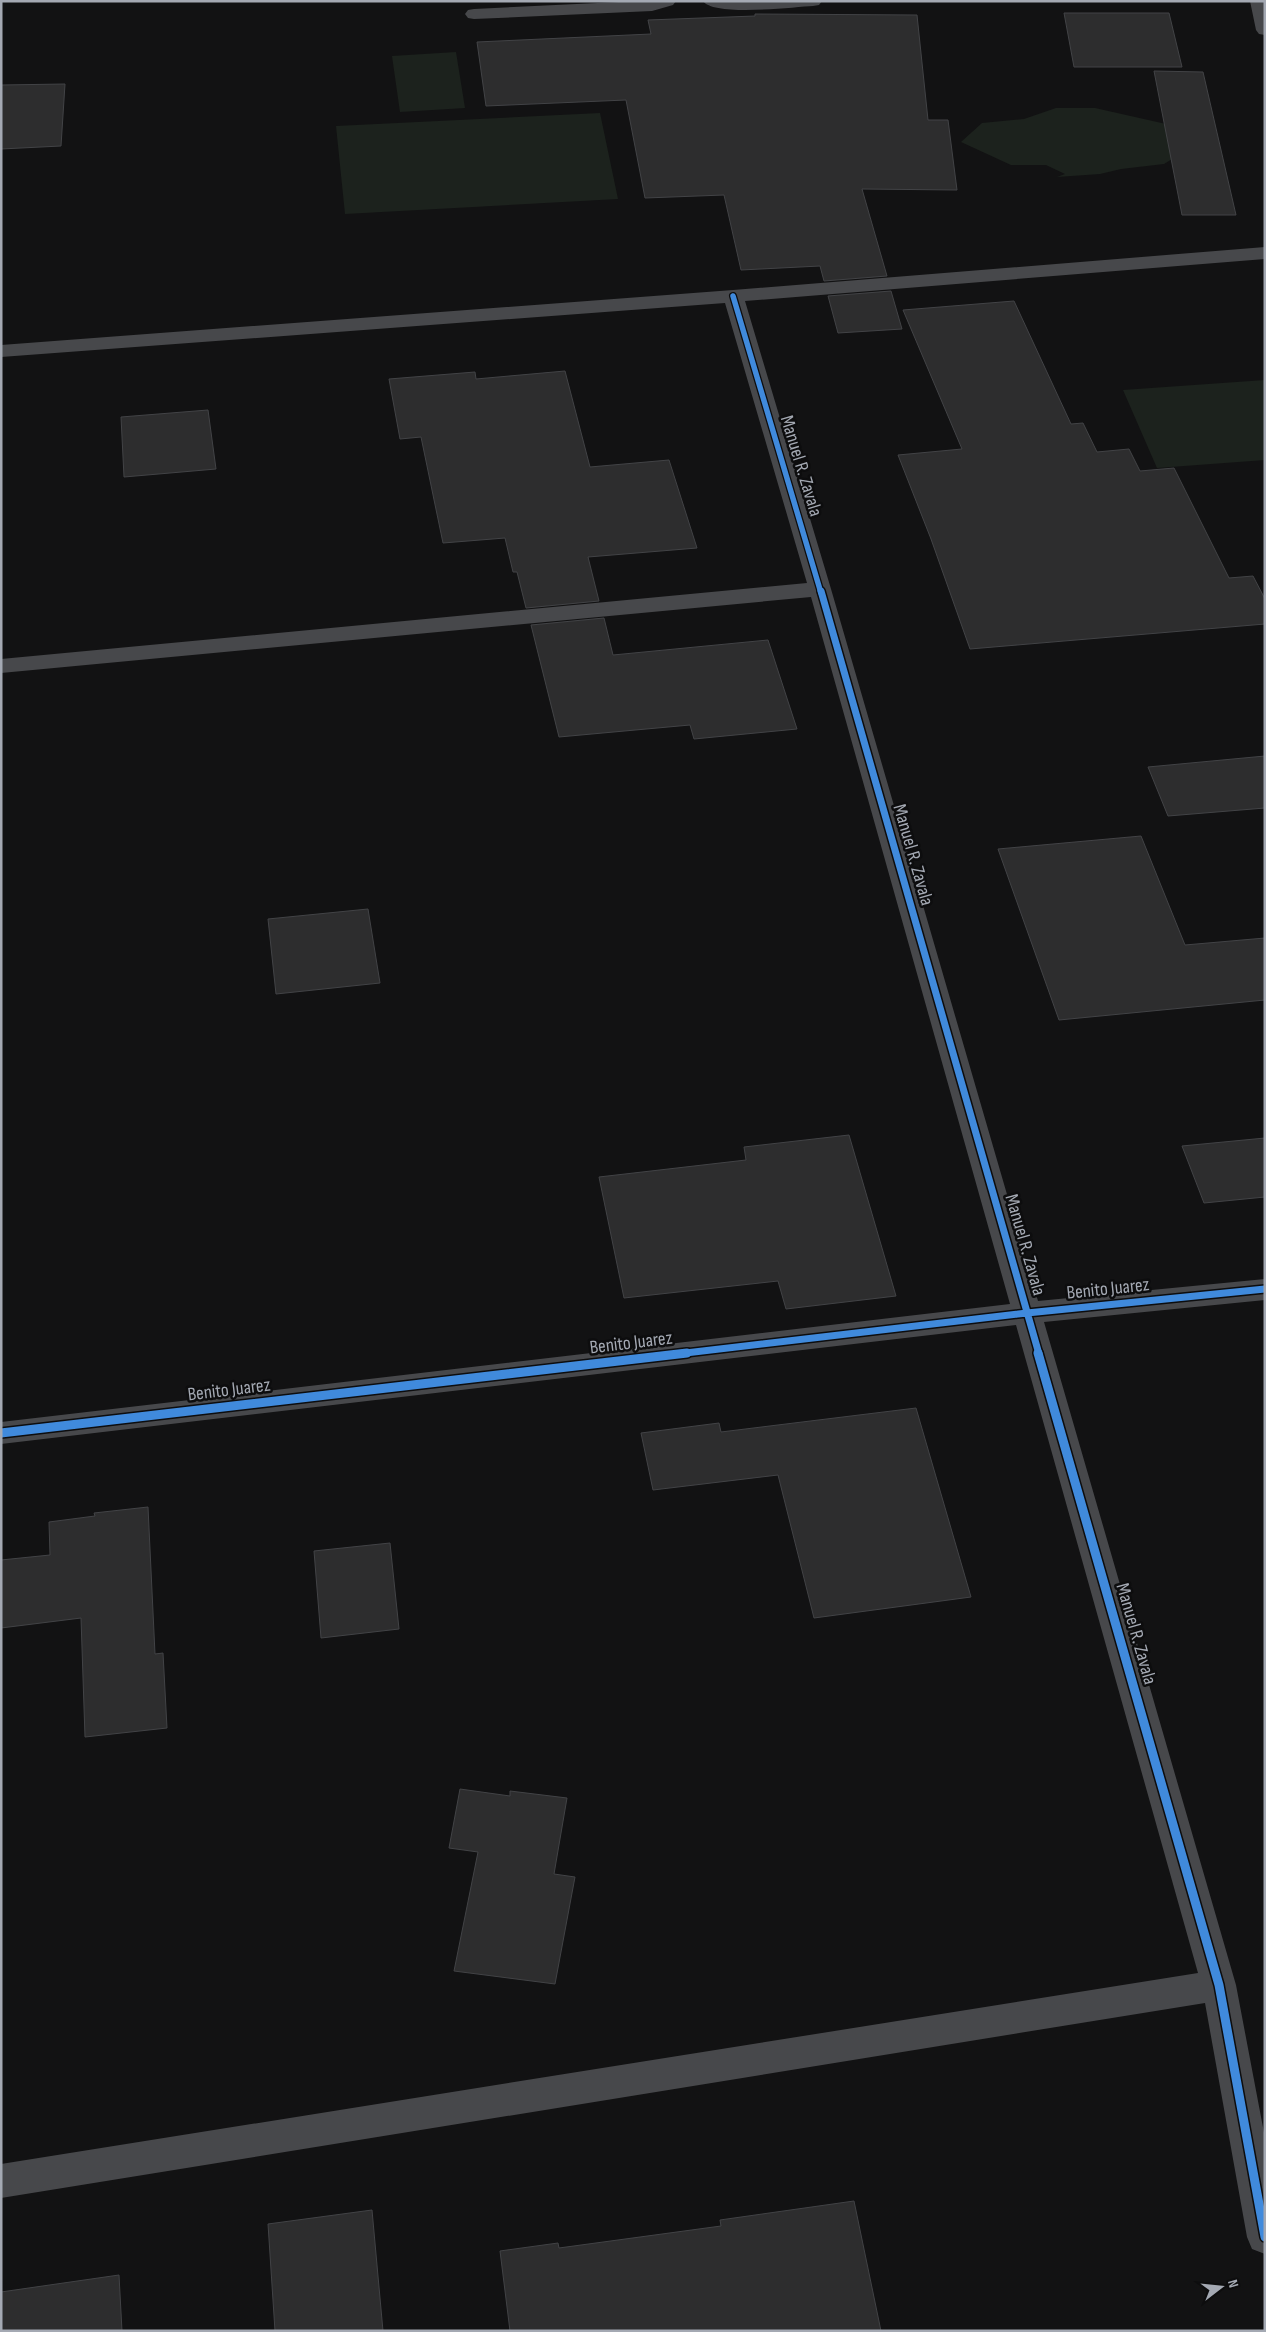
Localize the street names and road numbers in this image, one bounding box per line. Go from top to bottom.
street label: Manuel R. Zavala [775,413,827,519]
street label: Manuel R. Zavala [888,802,938,908]
street label: Manuel R. Zavala [1000,1192,1050,1298]
street label: Benito Juarez [1065,1273,1151,1305]
street label: Benito Juarez [588,1327,674,1359]
street label: Benito Juarez [186,1374,272,1406]
street label: Manuel R. Zavala [1111,1581,1161,1687]

